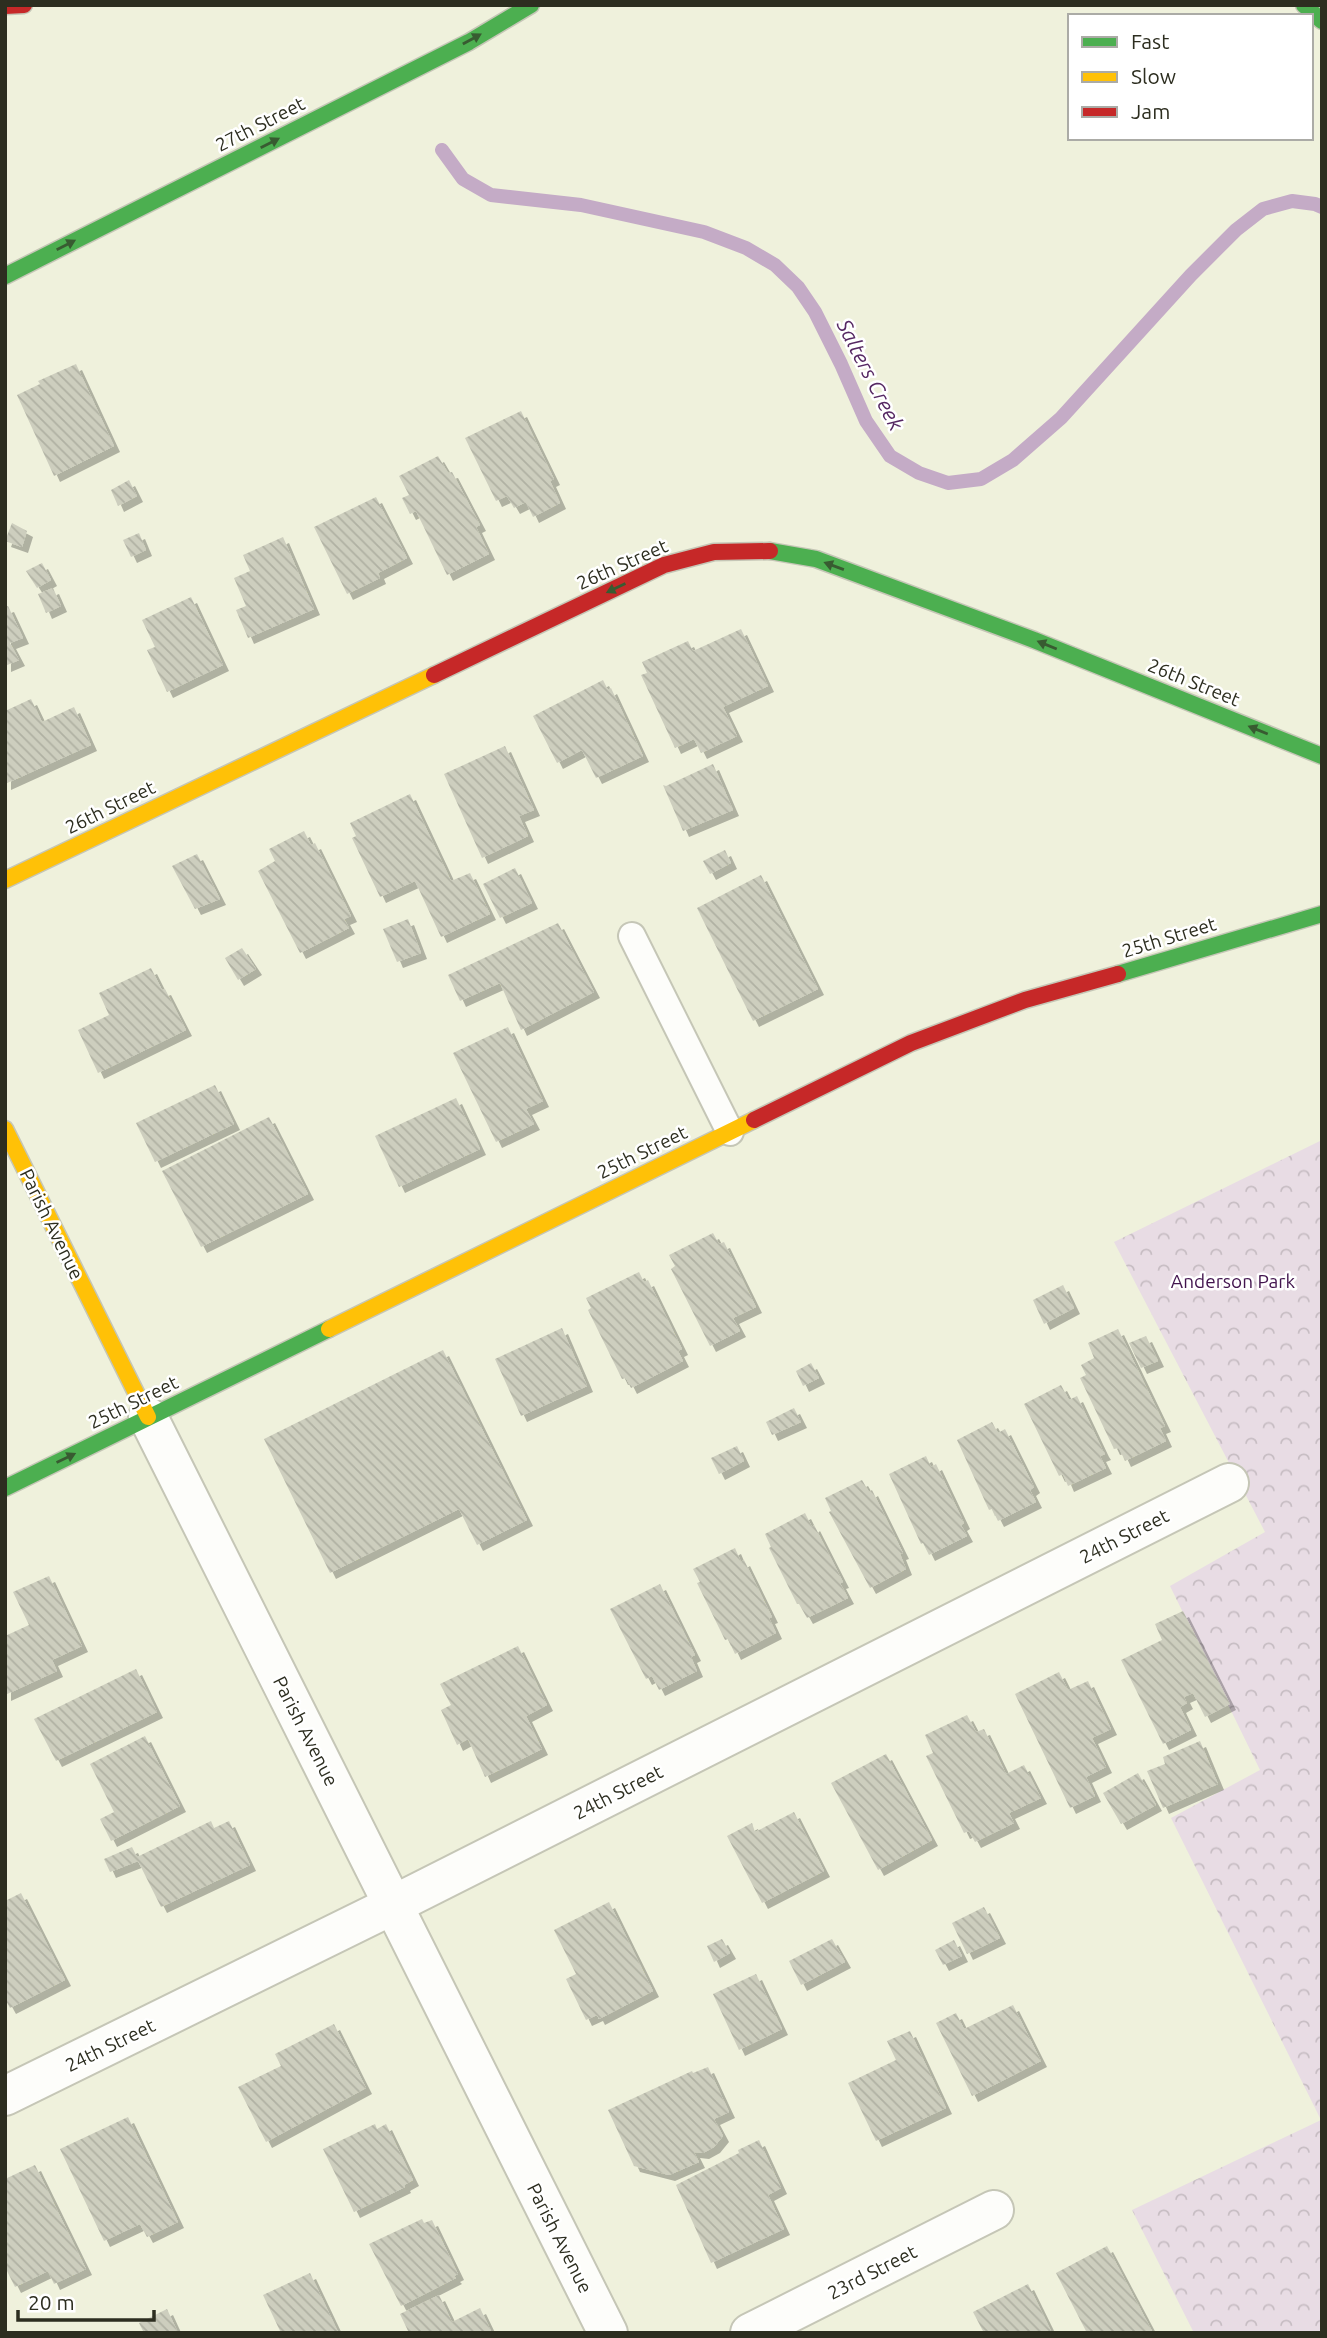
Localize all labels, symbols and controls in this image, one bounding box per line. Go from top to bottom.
legend [1068,14,1313,140]
text: Fast [1131,29,1169,53]
one-way arrow [462,33,482,45]
text: Slow [1131,64,1176,88]
street label: 27th Street [212,92,309,156]
text: Jam [1131,99,1170,123]
one-way arrow [260,138,280,150]
one-way arrow [56,240,76,251]
water label: Salters Creek [832,314,909,434]
street label: 26th Street [573,534,671,594]
one-way arrow [824,560,845,571]
one-way arrow [606,583,626,594]
one-way arrow [1037,640,1058,651]
street label: 26th Street [1145,654,1244,711]
one-way arrow [1248,725,1269,736]
street label: 26th Street [62,776,159,838]
street label: 25th Street [1119,912,1219,962]
street label: 25th Street [594,1121,691,1183]
street label: Parish Avenue [16,1165,88,1283]
park label: Anderson Park [1171,1270,1296,1292]
street label: 25th Street [85,1371,182,1433]
one-way arrow [56,1452,76,1463]
street label: 24th Street [1076,1504,1173,1568]
street label: Parish Avenue [269,1672,343,1790]
street label: 24th Street [570,1760,667,1824]
street label: 24th Street [62,2014,159,2076]
street label: Parish Avenue [523,2179,597,2297]
street label: 23rd Street [824,2240,921,2304]
scale bar [18,2278,154,2322]
text: 20 m [28,2290,75,2314]

